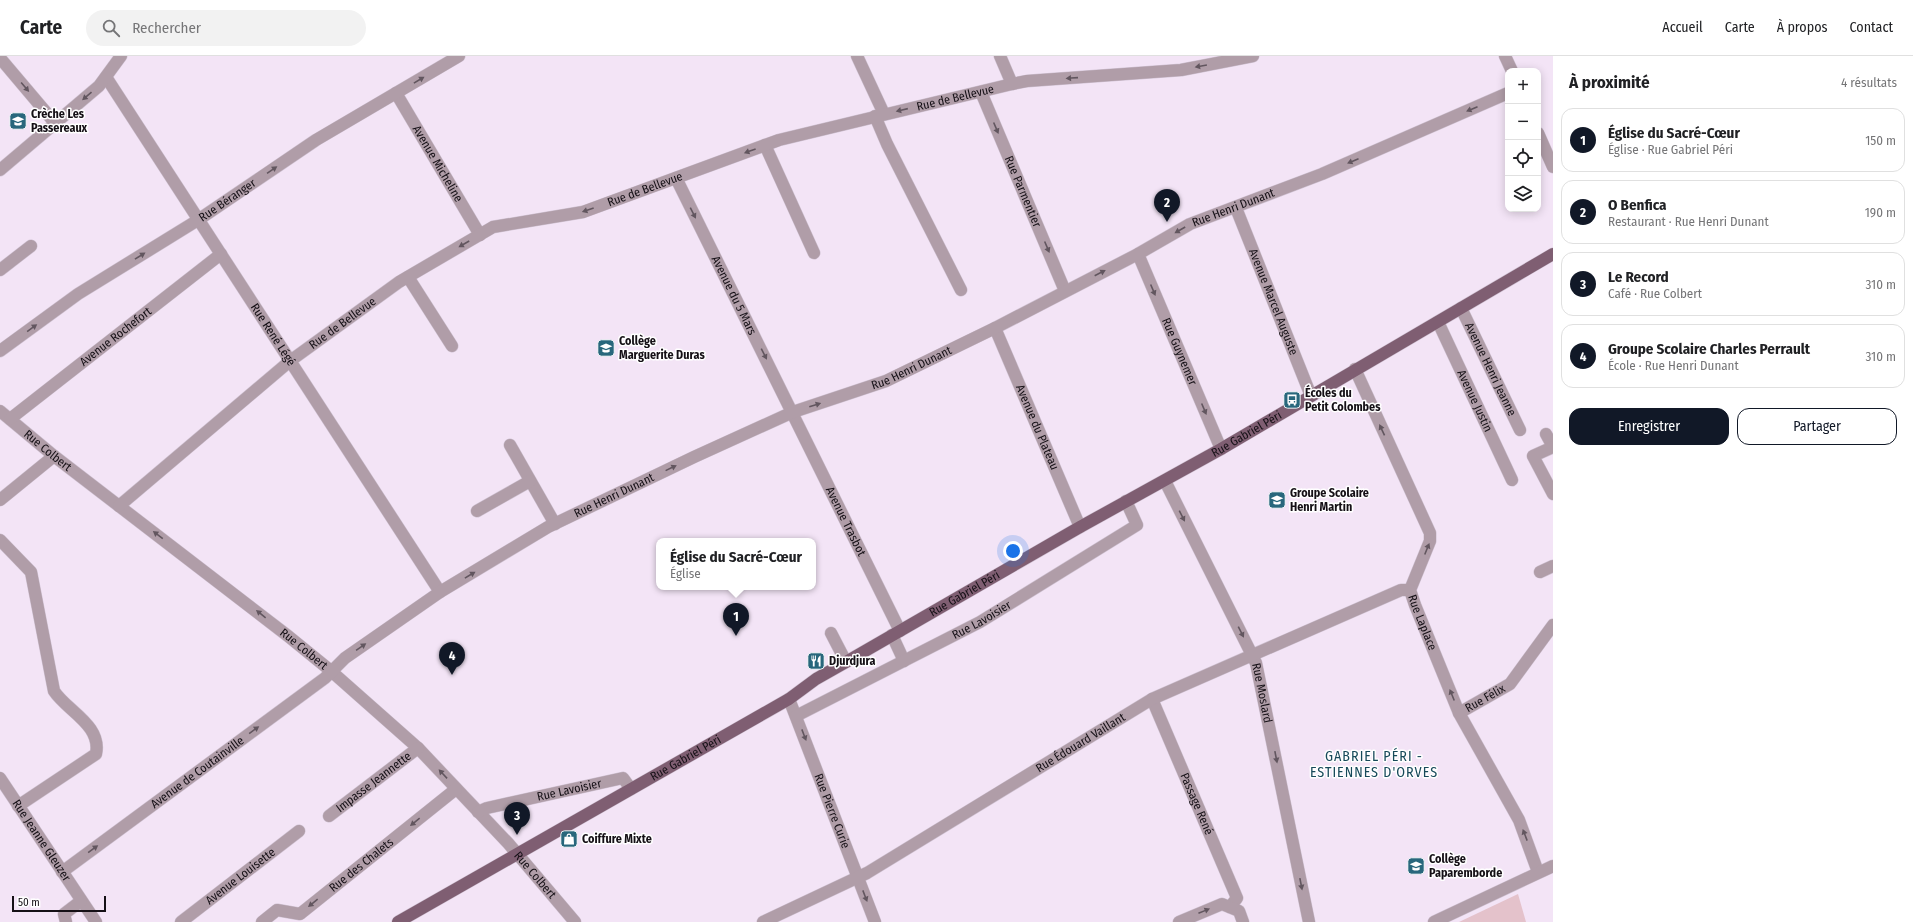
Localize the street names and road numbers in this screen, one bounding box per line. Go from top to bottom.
street label: Rue de Bellevue [915,82,995,114]
street label: Avenue Micheline [410,123,466,204]
street label: Rue Parmentier [1002,154,1045,230]
street label: Rue de Bellevue [605,169,685,209]
street label: Rue Béranger [196,175,259,224]
street label: Rue Henri Dunant [1190,186,1276,230]
street label: Avenue Marcel Auguste [1246,247,1301,357]
street label: Avenue du 5 Mars [709,254,759,337]
street label: Rue de Bellevue [306,294,379,352]
street label: Rue René Légé [248,301,298,368]
street label: Avenue Rochefort [77,304,154,369]
street label: Rue Guynemer [1159,316,1200,388]
street label: Avenue Henri Jeanne [1462,320,1519,418]
street label: Rue Henri Dunant [870,343,954,392]
street label: Avenue Justin [1454,368,1495,434]
street label: Avenue du Plateau [1013,383,1062,472]
street label: Rue Gabriel Péri [1209,408,1284,460]
street label: Rue Colbert [21,427,74,474]
street label: Rue Henri Dunant [572,470,656,520]
street label: Avenue Trasbot [823,484,869,558]
street label: Rue Gabriel Péri [927,568,1002,619]
street label: Rue Laplace [1405,593,1440,653]
street label: Rue Lavoisier [950,597,1014,642]
street label: Rue Colbert [277,625,331,673]
street label: Rue Moslard [1249,662,1275,724]
street label: Rue Félix [1463,681,1508,715]
street label: Rue Édouard Vaillant [1033,710,1128,775]
street label: Rue Gabriel Péri [648,732,723,784]
street label: Avenue de Coutainville [148,733,247,811]
street label: Impasse Jeannette [333,749,414,815]
street label: Passage René [1177,771,1216,837]
street label: Rue Pierre Curie [811,772,853,850]
street label: Rue Lavoisier [536,776,603,804]
street label: Rue Jeanne Gleuzer [9,797,74,884]
street label: Rue des Chalets [326,835,396,895]
street label: Avenue Louisette [203,845,278,907]
street label: Rue Colbert [511,849,559,901]

